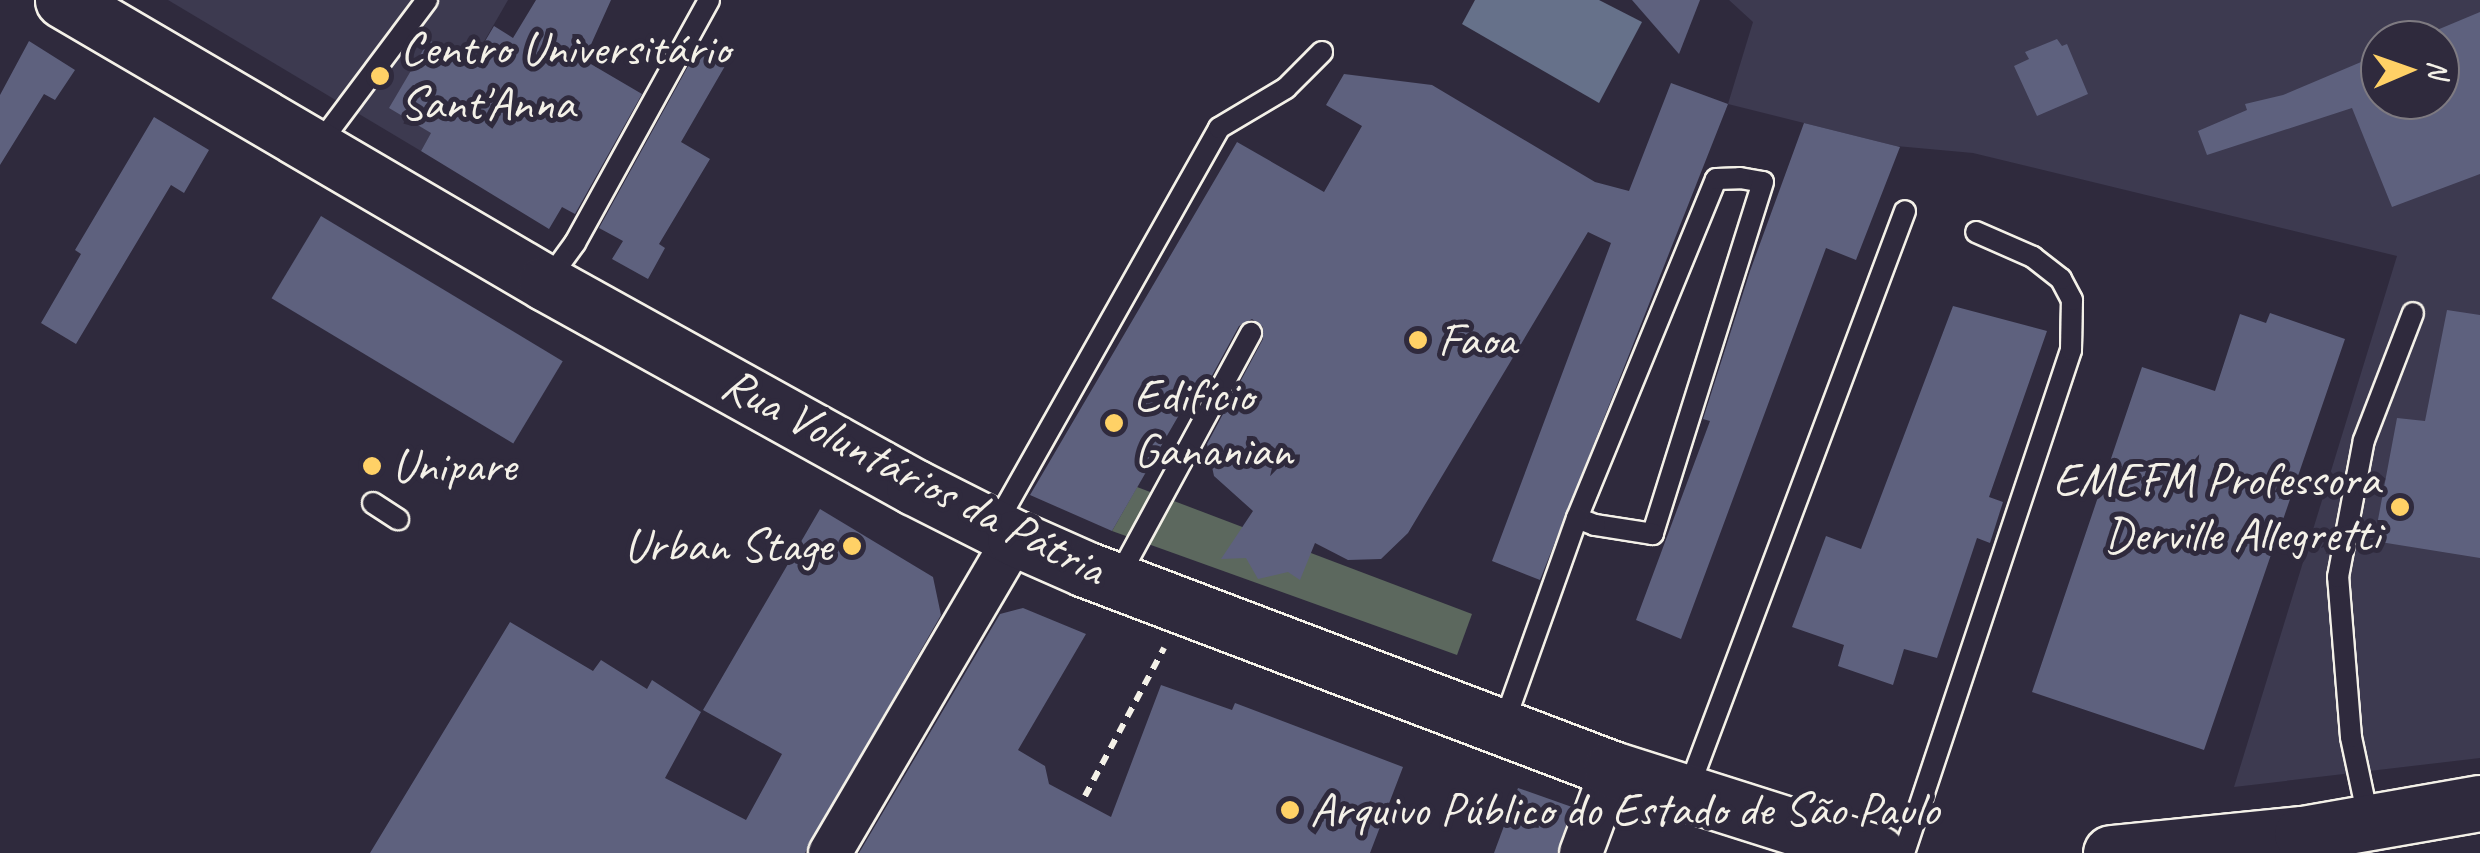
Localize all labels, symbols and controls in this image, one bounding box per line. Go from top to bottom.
place label: Centro Universitário Sant'Anna [400,19,730,132]
north arrow [2360,20,2460,120]
text: N [2421,60,2456,78]
marker: Centro Universitário Sant'Anna [369,65,391,87]
place label: Faoa [1438,311,1516,369]
marker: Faoa [1407,329,1429,351]
street label: Rua Voluntários da Pátria [712,354,1116,598]
place label: Edifício Gananian [1134,366,1292,479]
marker: Edifício Gananian [1103,412,1125,434]
place label: Unipare [392,437,516,495]
place label: EMEFM Professora Derville Allegretti [2053,450,2380,563]
marker: Unipare [361,455,383,477]
marker: EMEFM Professora Derville Allegretti [2389,496,2411,518]
place label: Urban Stage [622,517,832,575]
marker: Urban Stage [841,535,863,557]
place label: Arquivo Público do Estado de São Paulo [1310,781,1941,839]
marker: Arquivo Público do Estado de São Paulo [1279,799,1301,821]

